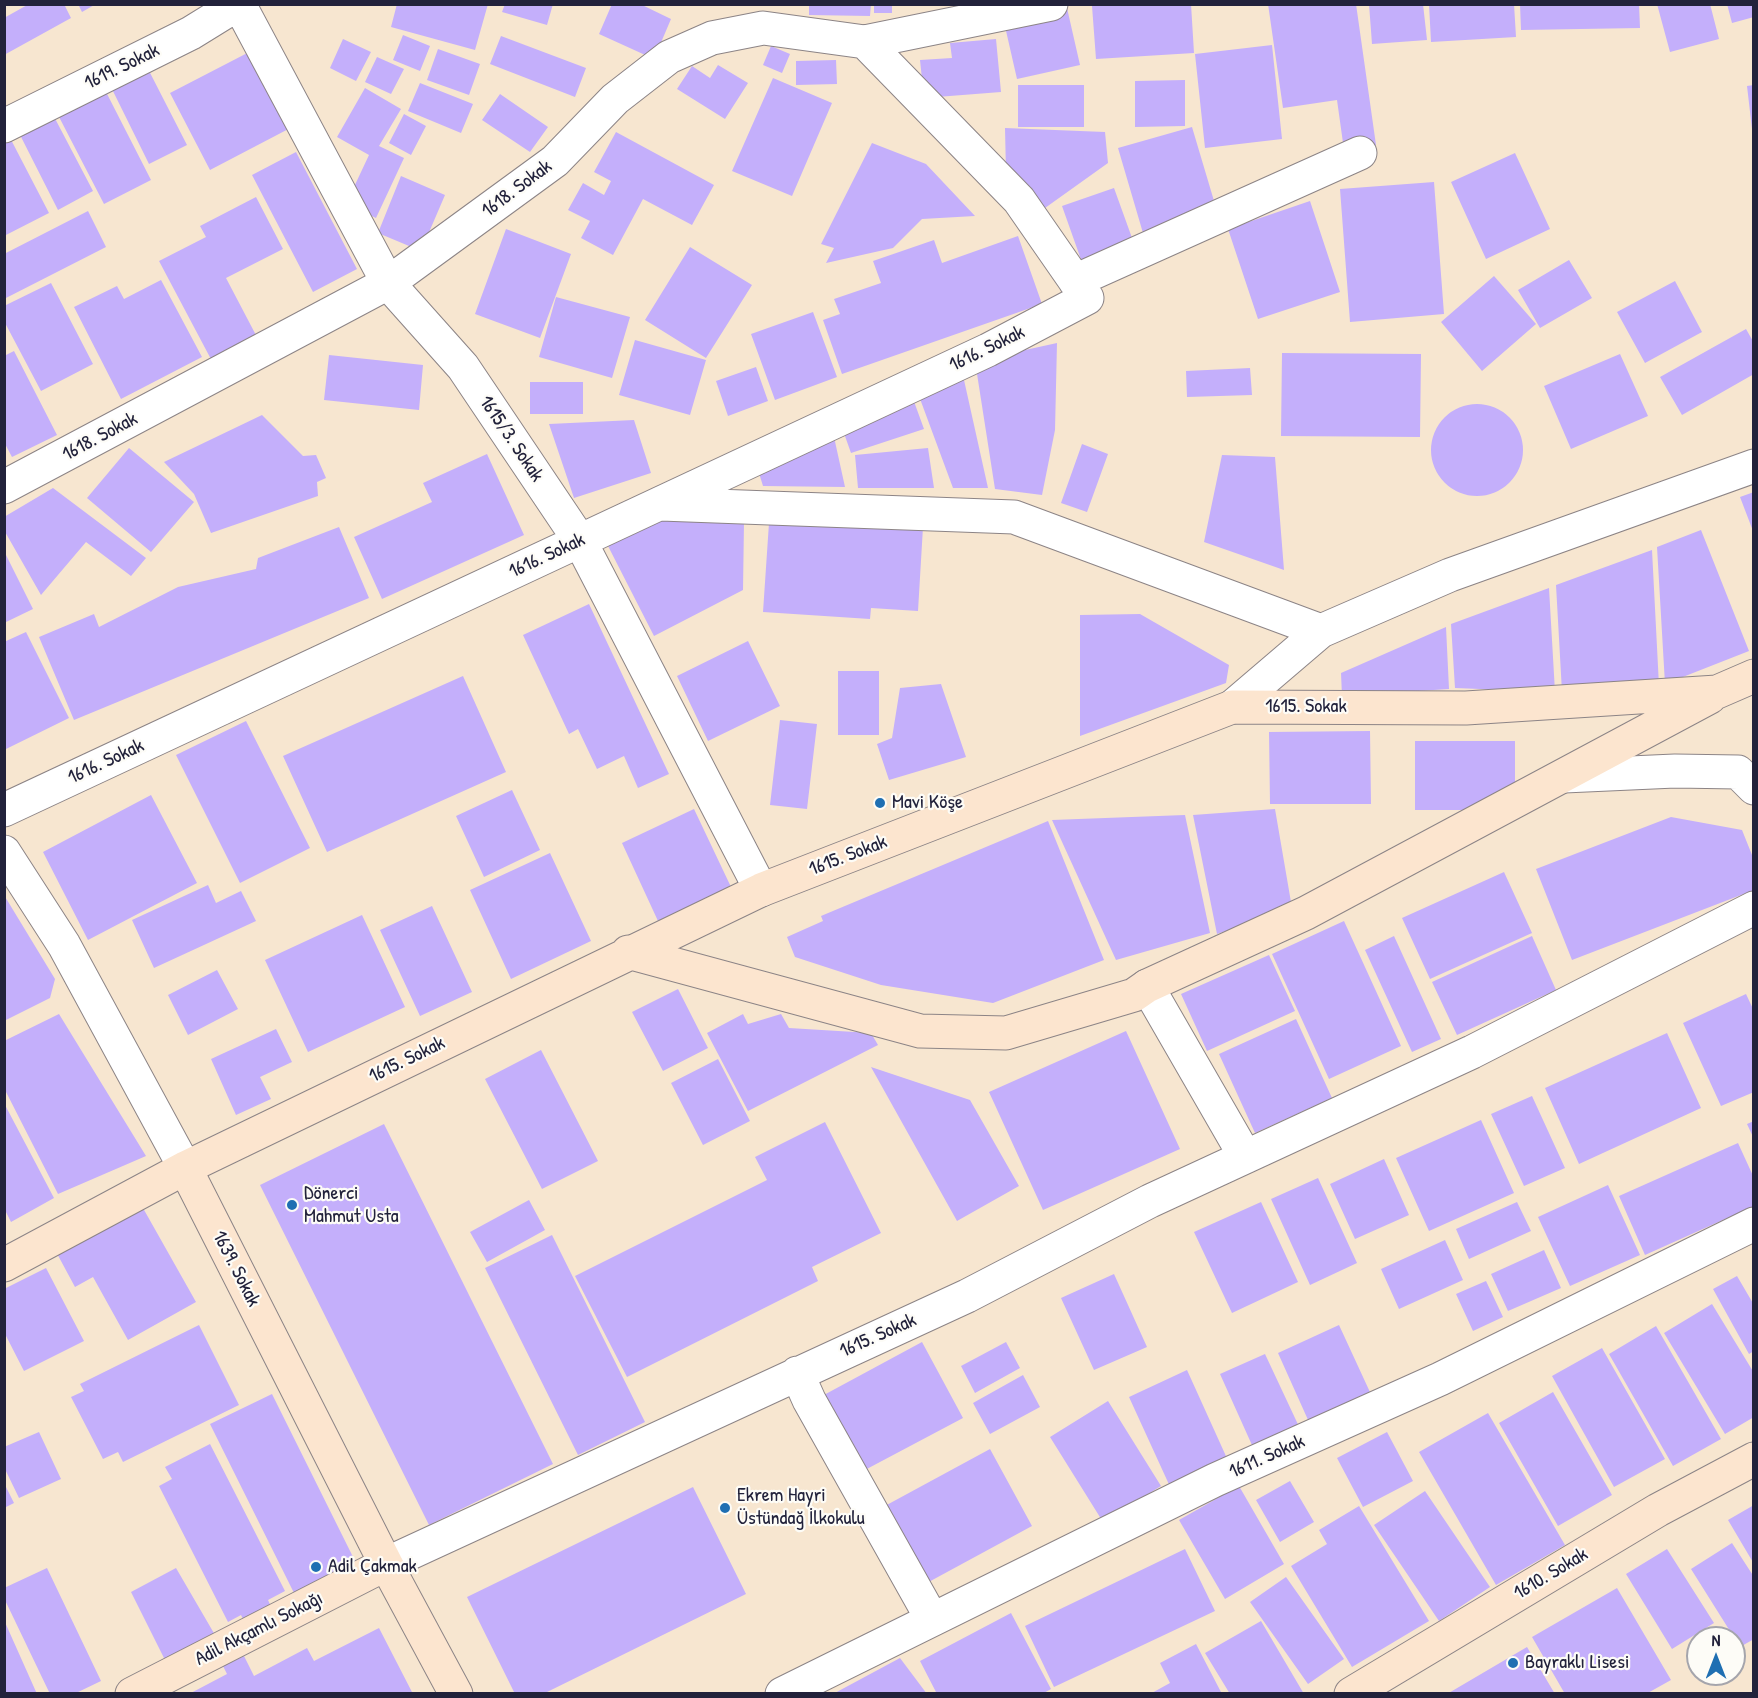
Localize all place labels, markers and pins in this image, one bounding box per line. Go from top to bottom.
place label: Mavi Köşe [892,791,963,815]
marker: Mavi Köşe [873,796,887,810]
place label: Dönerci Mahmut Usta [304,1182,399,1229]
marker: Dönerci Mahmut Usta [285,1198,299,1212]
place label: Ekrem Hayri Üstündağ İlkokulu [737,1484,865,1531]
marker: Ekrem Hayri Üstündağ İlkokulu [718,1501,732,1515]
place label: Adil Çakmak [328,1555,417,1579]
marker: Adil Çakmak [309,1560,323,1574]
place label: Bayraklı Lisesi [1525,1651,1629,1675]
marker: Bayraklı Lisesi [1506,1656,1520,1670]

